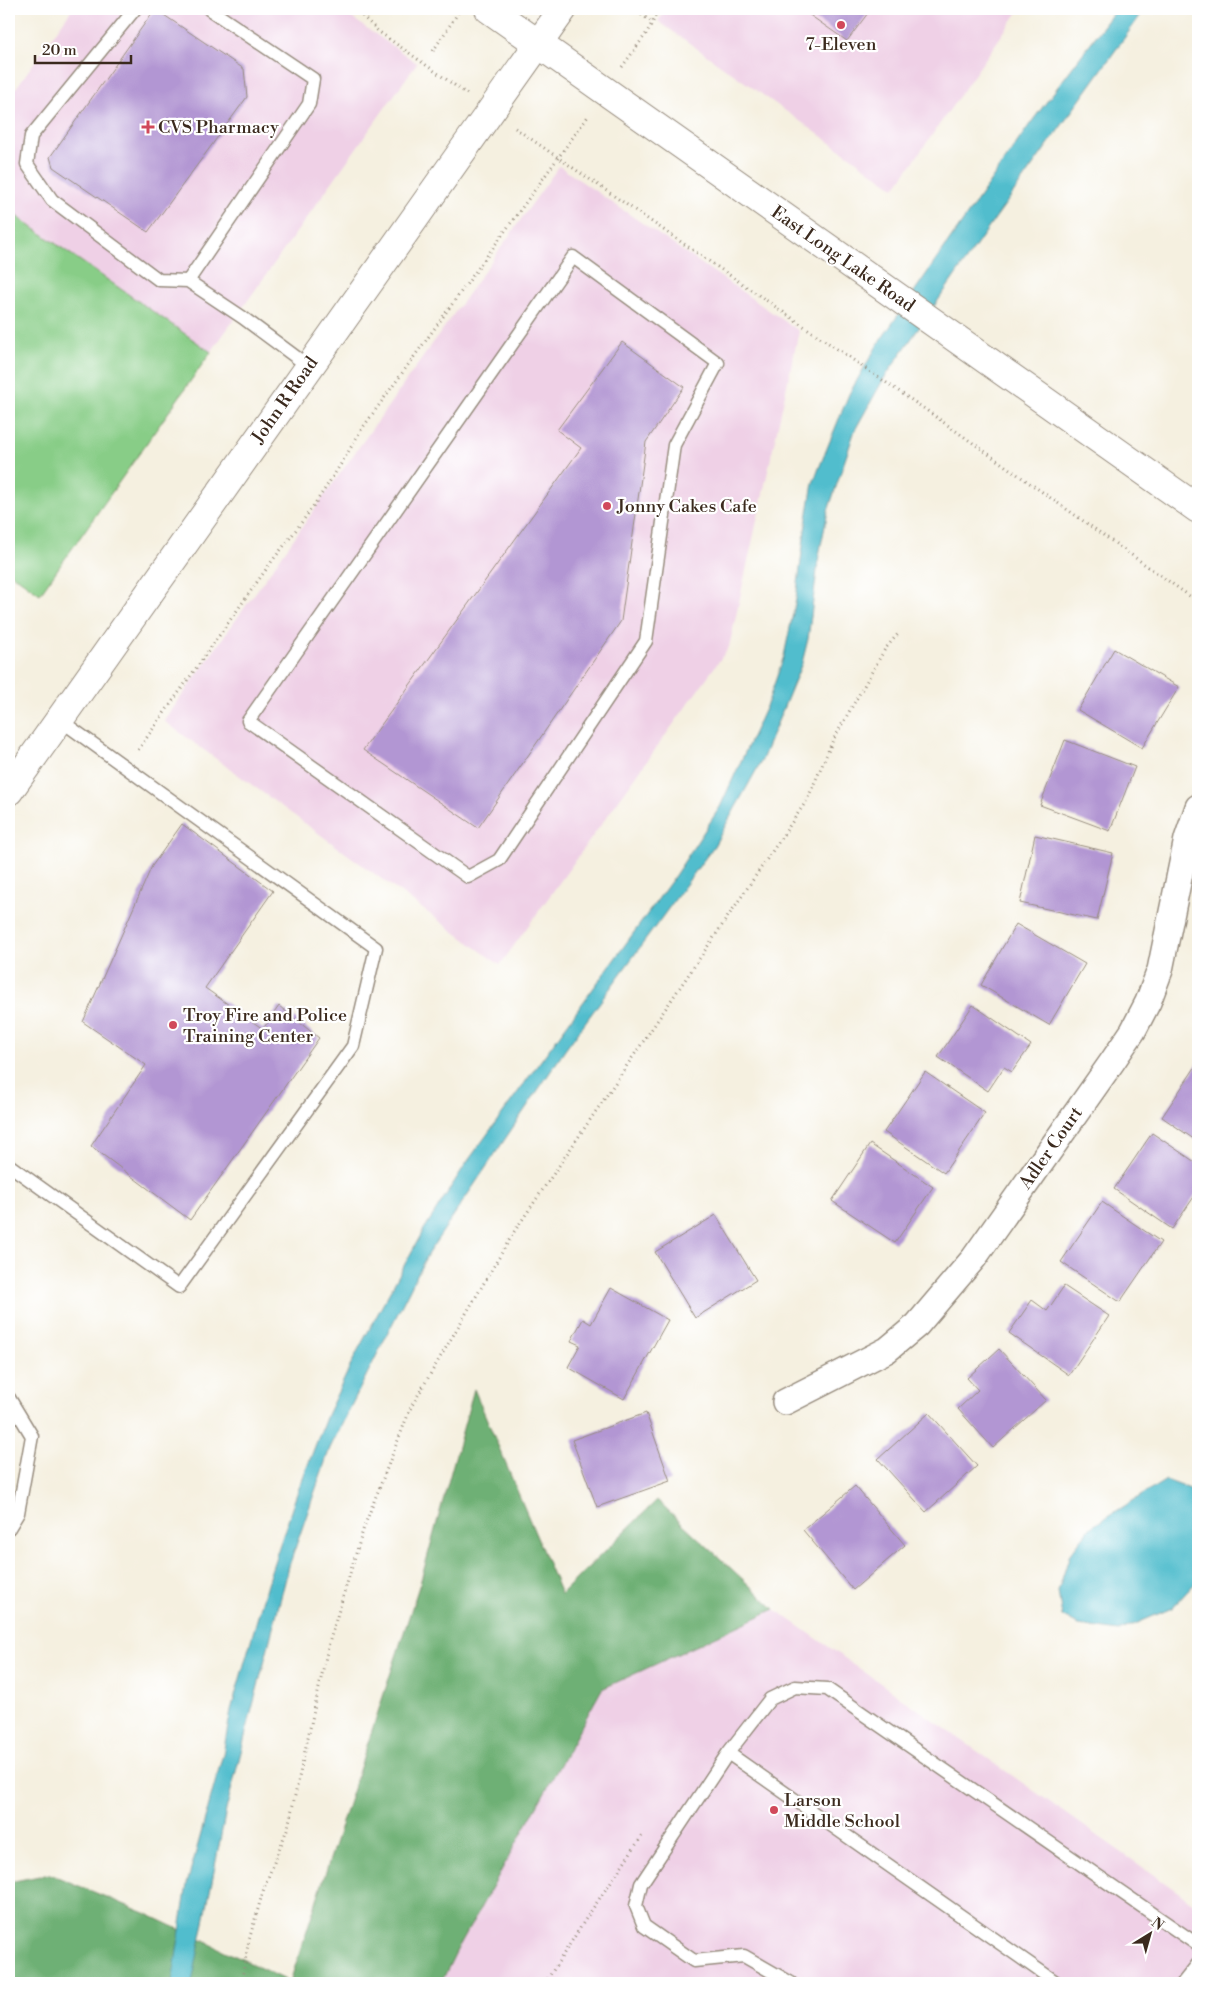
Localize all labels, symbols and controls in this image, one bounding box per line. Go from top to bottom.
marker: 7-Eleven [835,19,847,31]
scale bar [35,32,131,64]
place label: 7-Eleven [806,33,877,56]
text: 20 m [42,41,77,60]
place label: CVS Pharmacy [158,116,279,139]
marker: CVS Pharmacy [142,121,154,133]
street label: East Long Lake Road [767,201,920,318]
street label: John R Road [246,351,324,449]
place label: Jonny Cakes Cafe [616,495,757,518]
marker: Jonny Cakes Cafe [601,500,613,512]
place label: Troy Fire and Police Training Center [183,1004,347,1048]
marker: Troy Fire and Police Training Center [167,1019,179,1031]
street label: Adler Court [1014,1102,1088,1195]
place label: Larson Middle School [784,1789,901,1833]
marker: Larson Middle School [768,1804,780,1816]
north arrow [1124,1910,1174,1960]
text: N [1147,1914,1167,1935]

